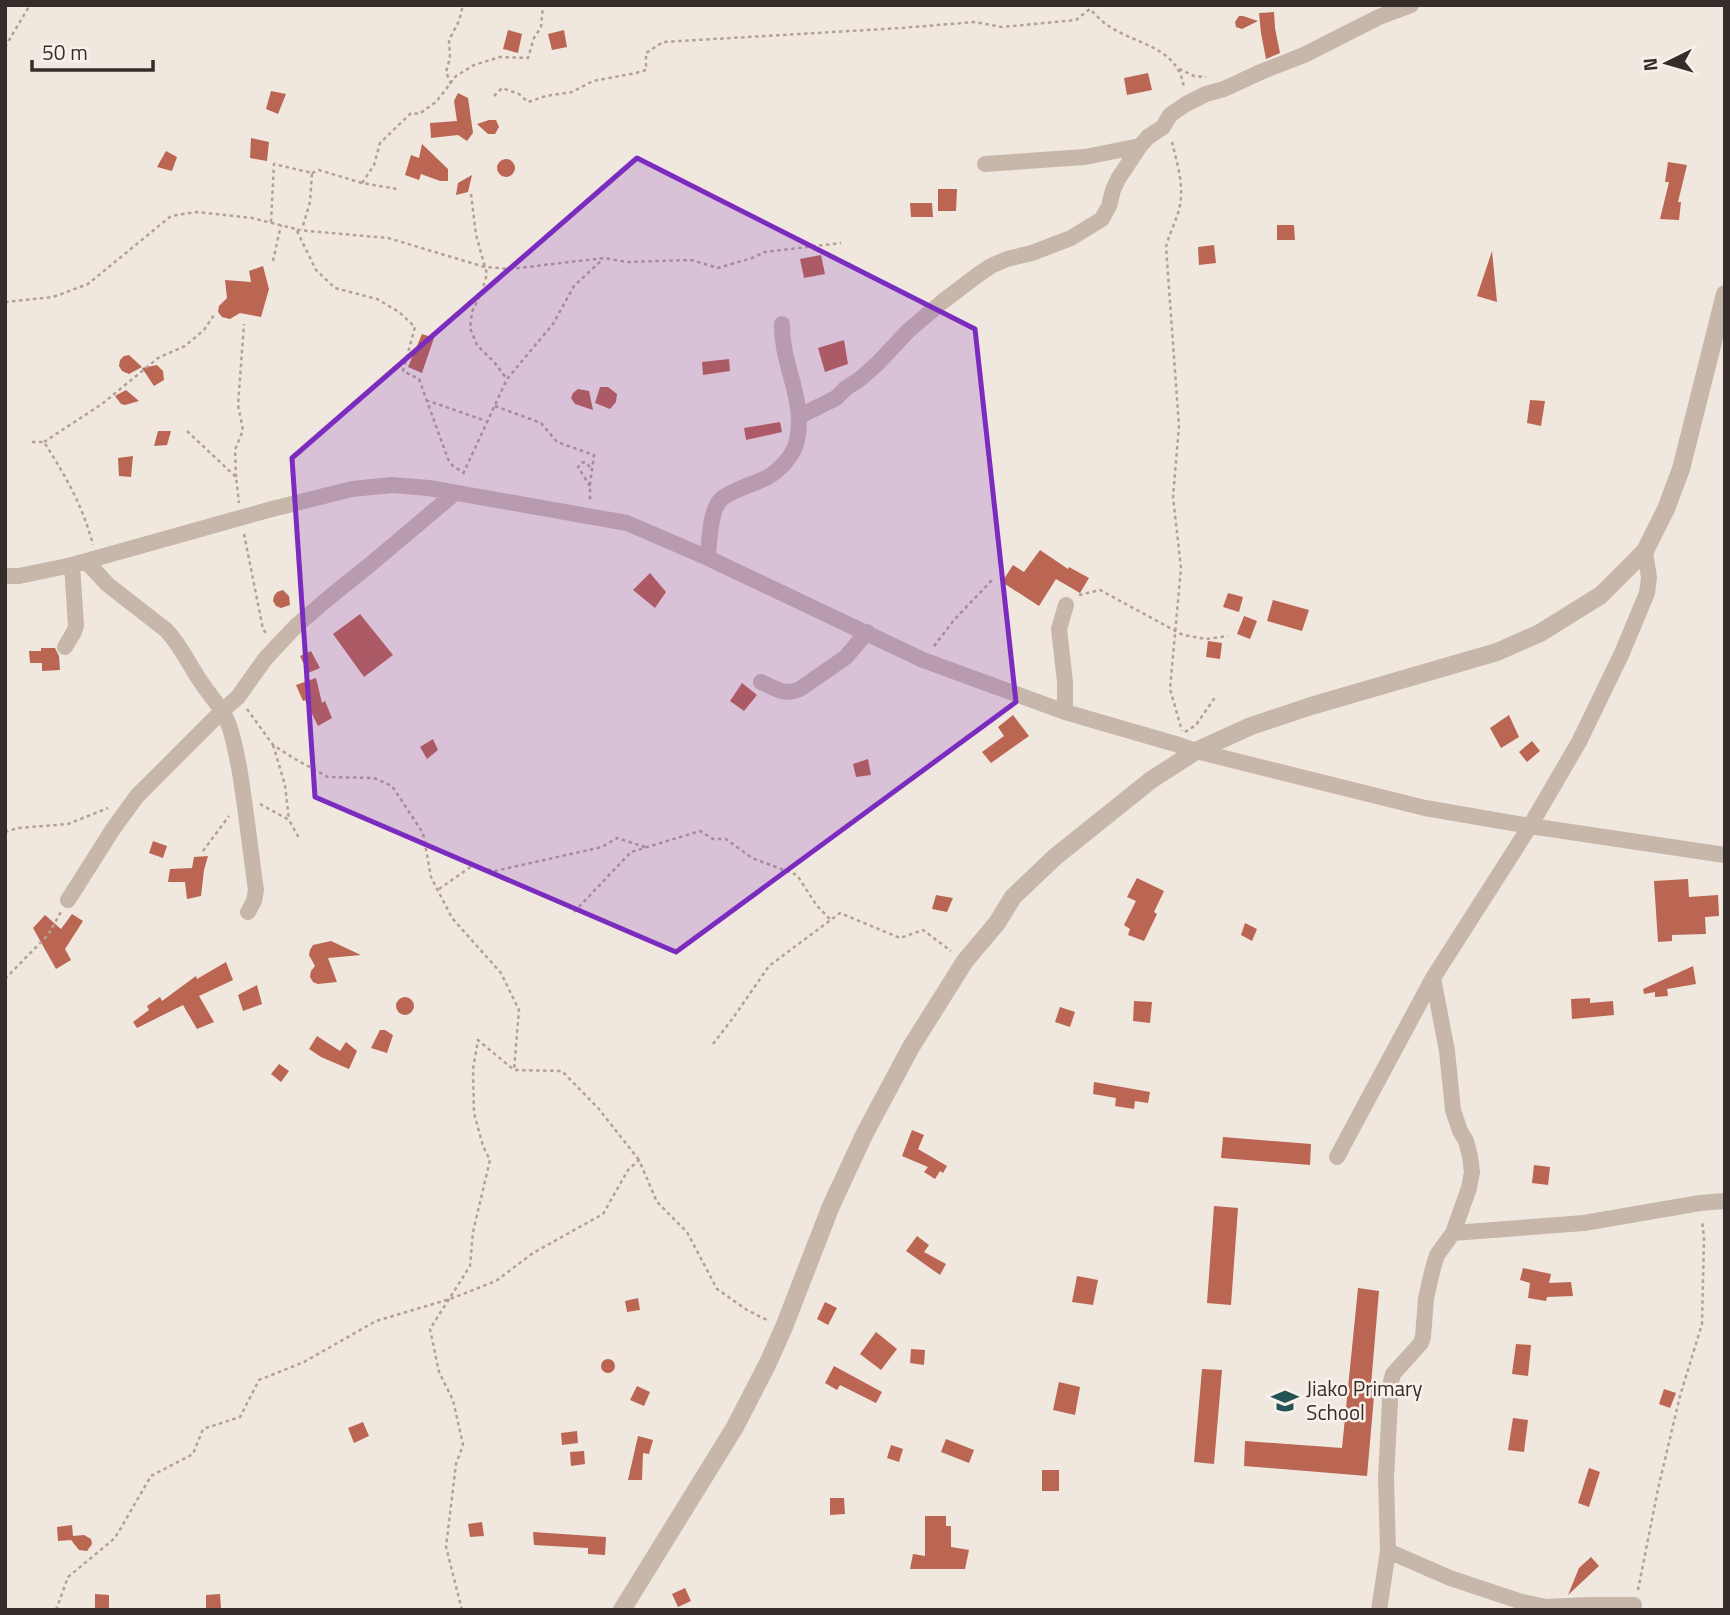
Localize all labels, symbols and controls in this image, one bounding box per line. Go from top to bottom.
scale bar [32,28,152,72]
north arrow [1632,28,1702,98]
text: 50 m [42,36,88,68]
text: N [1635,57,1665,72]
place label: Jiako Primary School [1306,1372,1423,1428]
school or university icon: Jiako Primary School [1270,1386,1300,1416]

